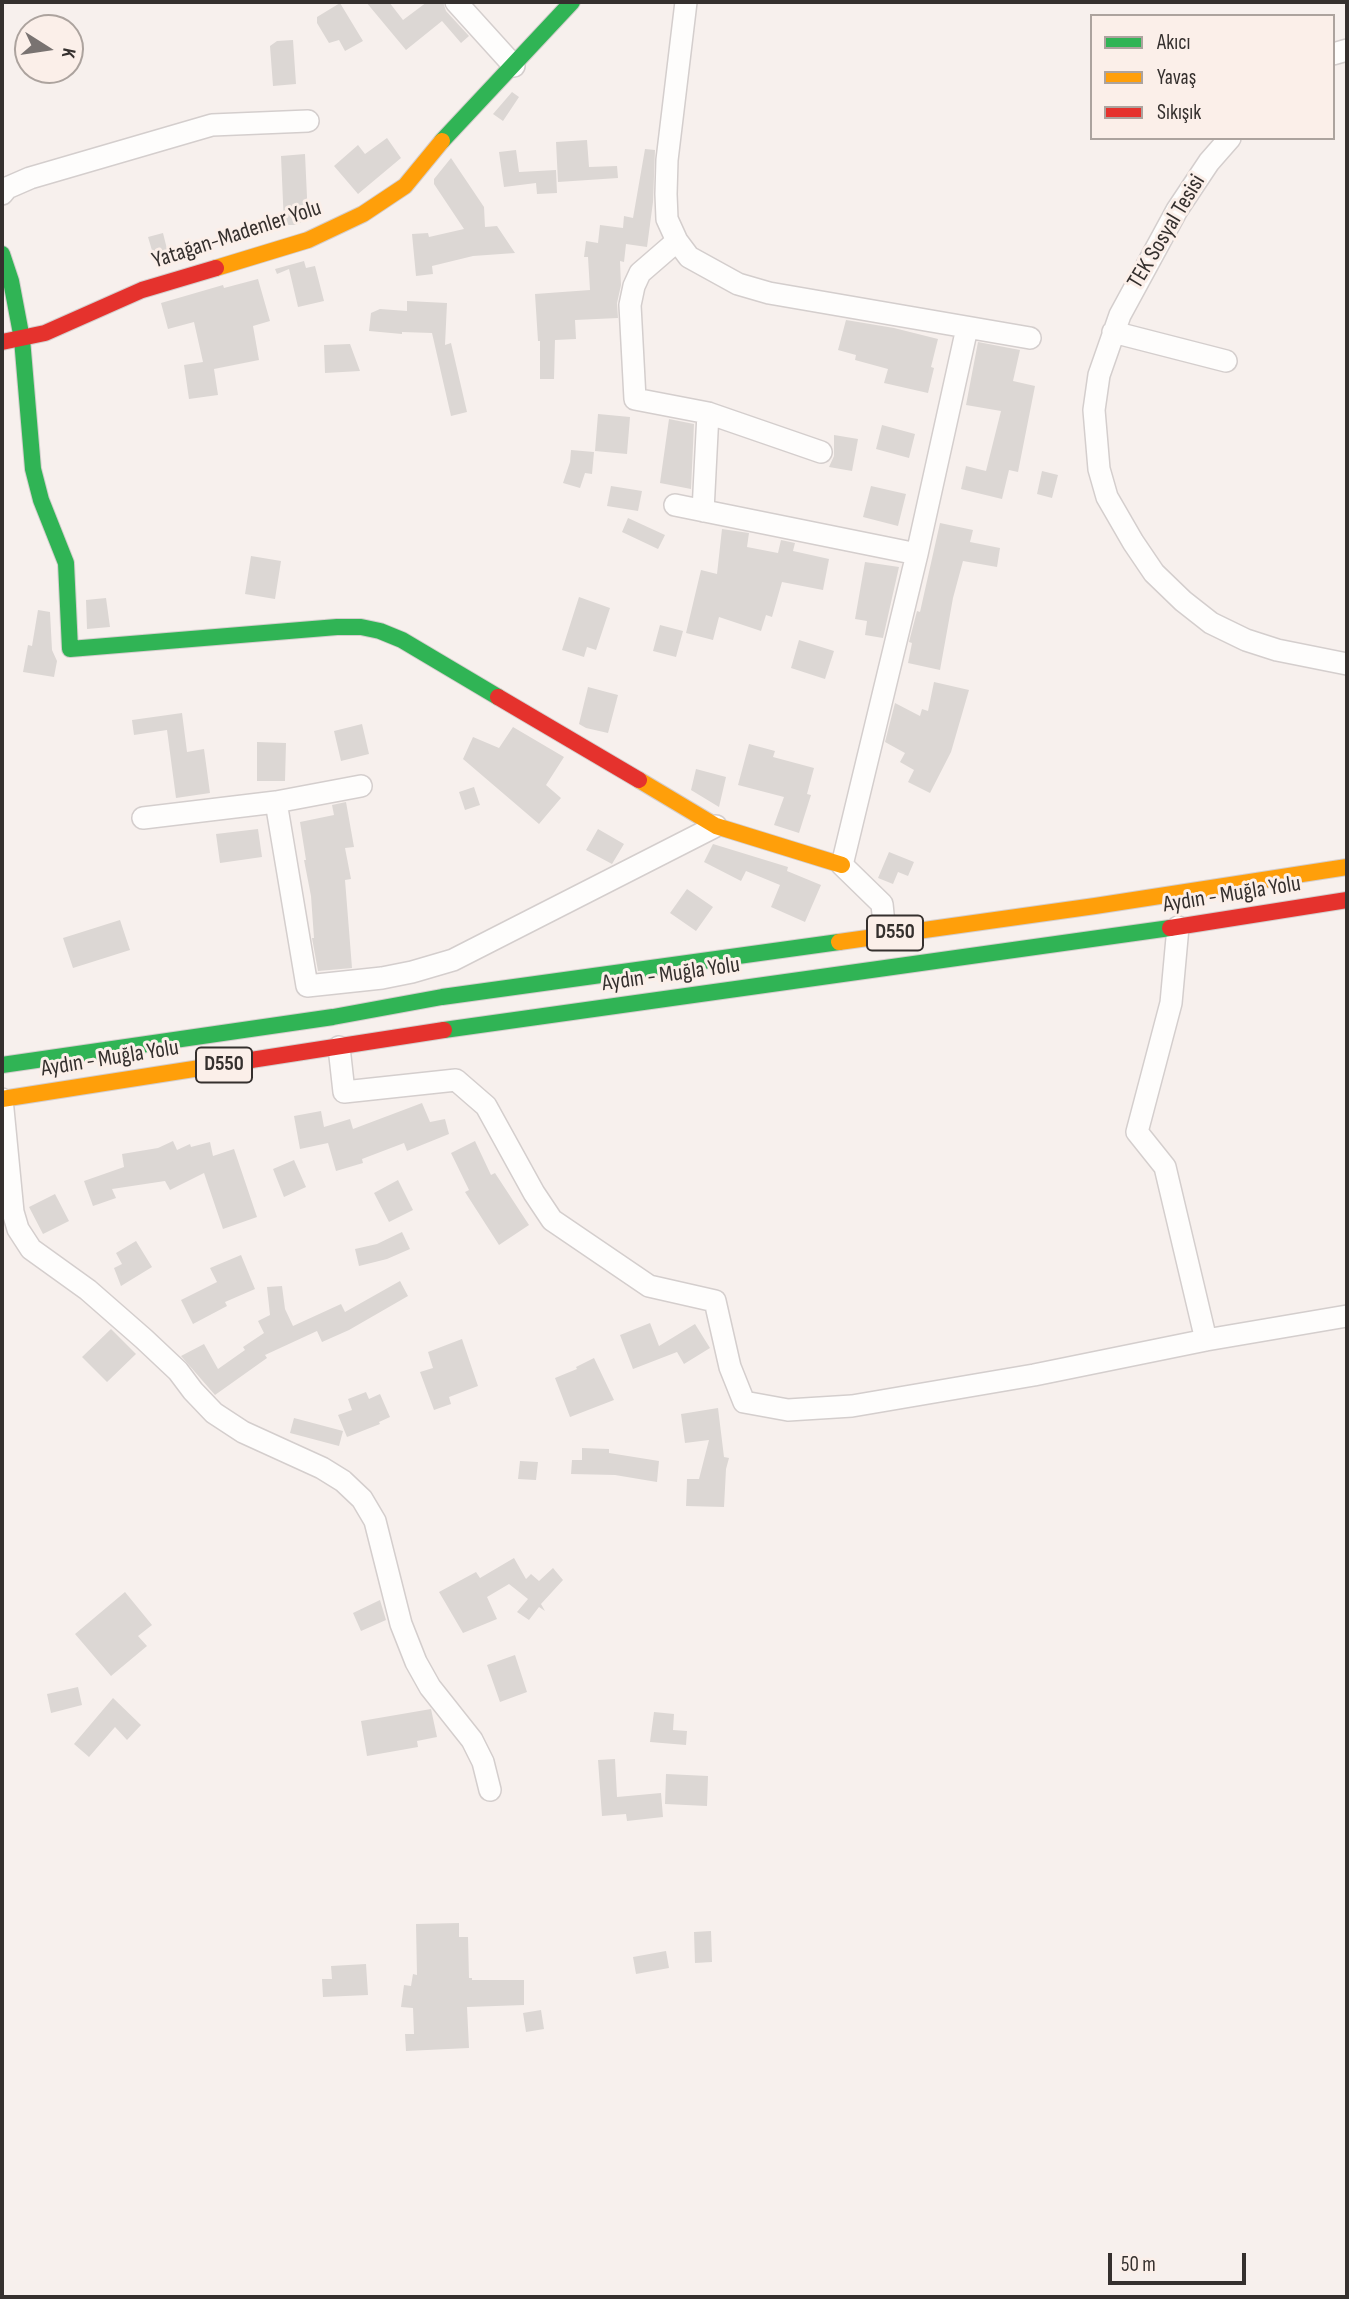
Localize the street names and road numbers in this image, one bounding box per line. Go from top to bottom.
street label: TEK Sosyal Tesisi [1122,170,1212,294]
street label: Yatağan-Madenler Yolu [149,195,325,275]
street label: Aydın - Muğla Yolu [1161,871,1303,919]
road number: D550 [867,916,923,950]
street label: Aydın - Muğla Yolu [600,952,742,998]
street label: Aydın - Muğla Yolu [39,1035,181,1083]
road number: D550 [196,1048,252,1082]

